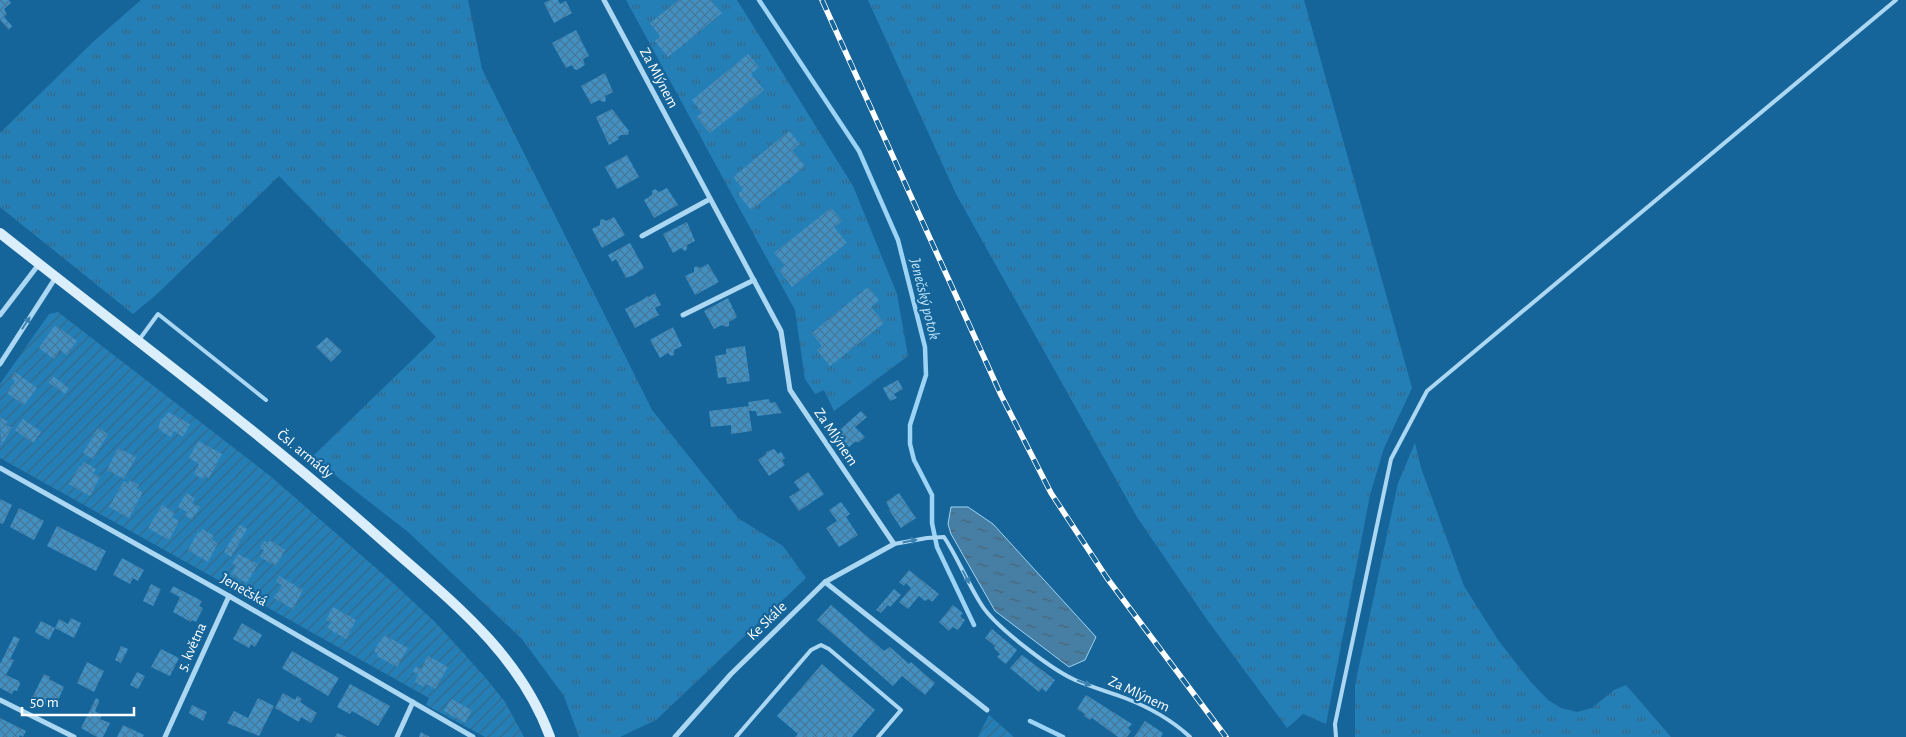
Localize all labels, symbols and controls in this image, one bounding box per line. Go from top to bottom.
street label: Za Mlýnem [637,45,681,111]
water label: Jenečský potok [906,256,943,342]
one-way arrow [22,316,31,329]
street label: Za Mlýnem [811,405,861,469]
street label: Čsl. armády [274,426,337,481]
one-way arrow [903,537,919,545]
one-way arrow [962,569,970,584]
street label: Jenečská [218,571,270,609]
street label: Ke Skále [744,599,790,643]
street label: 5. května [175,620,209,674]
street label: Za Mlýnem [1106,673,1172,715]
one-way arrow [1077,679,1092,687]
scale bar [22,684,135,716]
text: 50 m [30,695,59,710]

